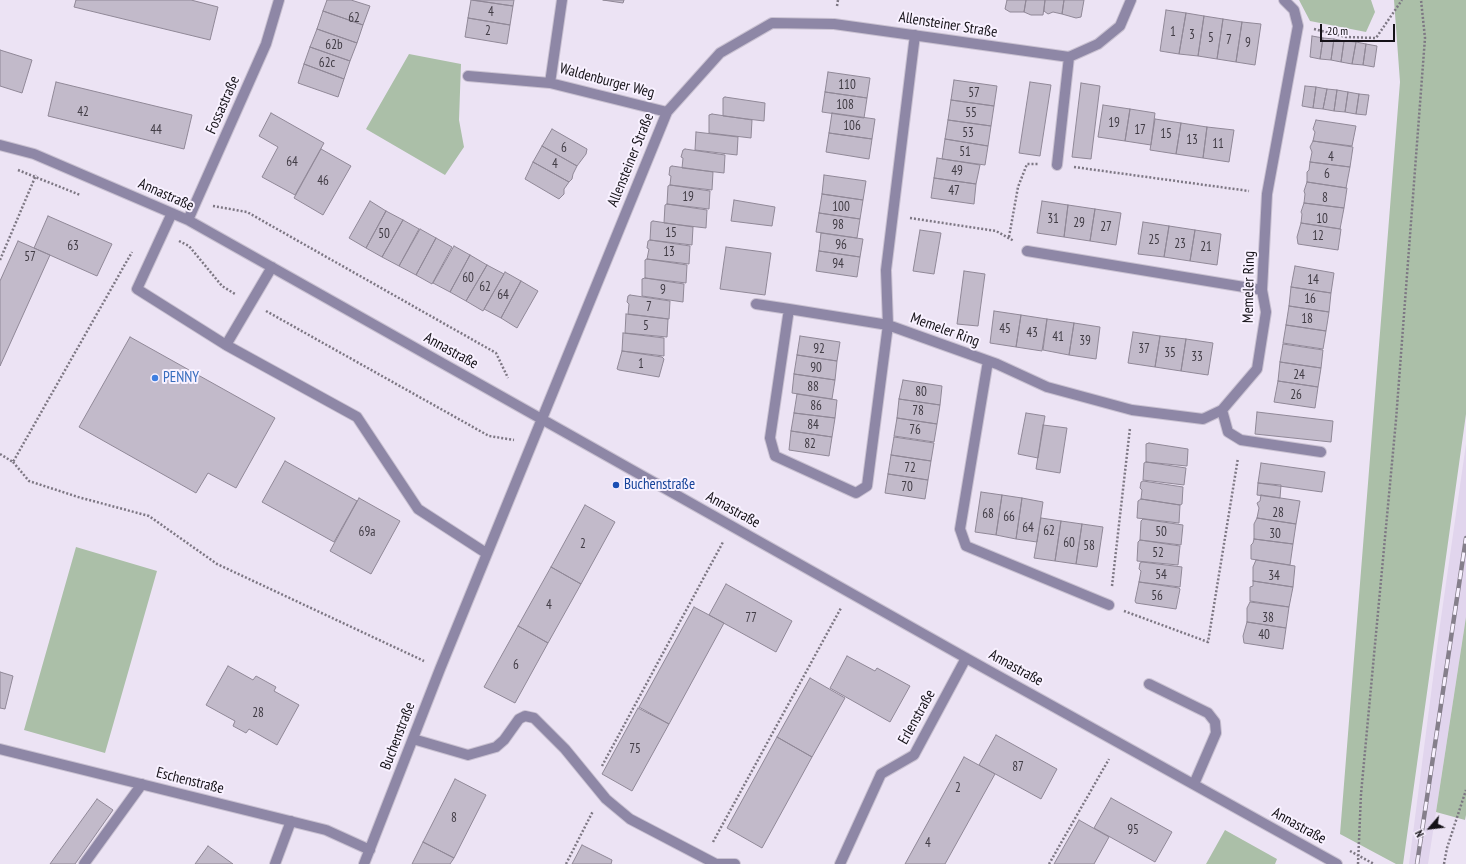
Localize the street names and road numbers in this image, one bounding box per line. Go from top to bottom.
street label: Allensteiner Straße [897,8,999,42]
street label: Waldenburger Weg [558,60,656,102]
street label: Fossastraße [202,73,244,137]
street label: Allensteiner Straße [604,110,658,210]
street label: Annastraße [135,175,197,215]
street label: Memeler Ring [1239,251,1259,323]
street label: Memeler Ring [908,309,982,351]
street label: Annastraße [421,329,481,373]
street label: Annastraße [703,488,763,532]
street label: Annastraße [986,646,1046,690]
street label: Erlenstraße [895,687,939,747]
street label: Buchenstraße [377,700,419,772]
street label: Eschenstraße [154,764,226,798]
street label: Annastraße [1269,804,1329,848]

